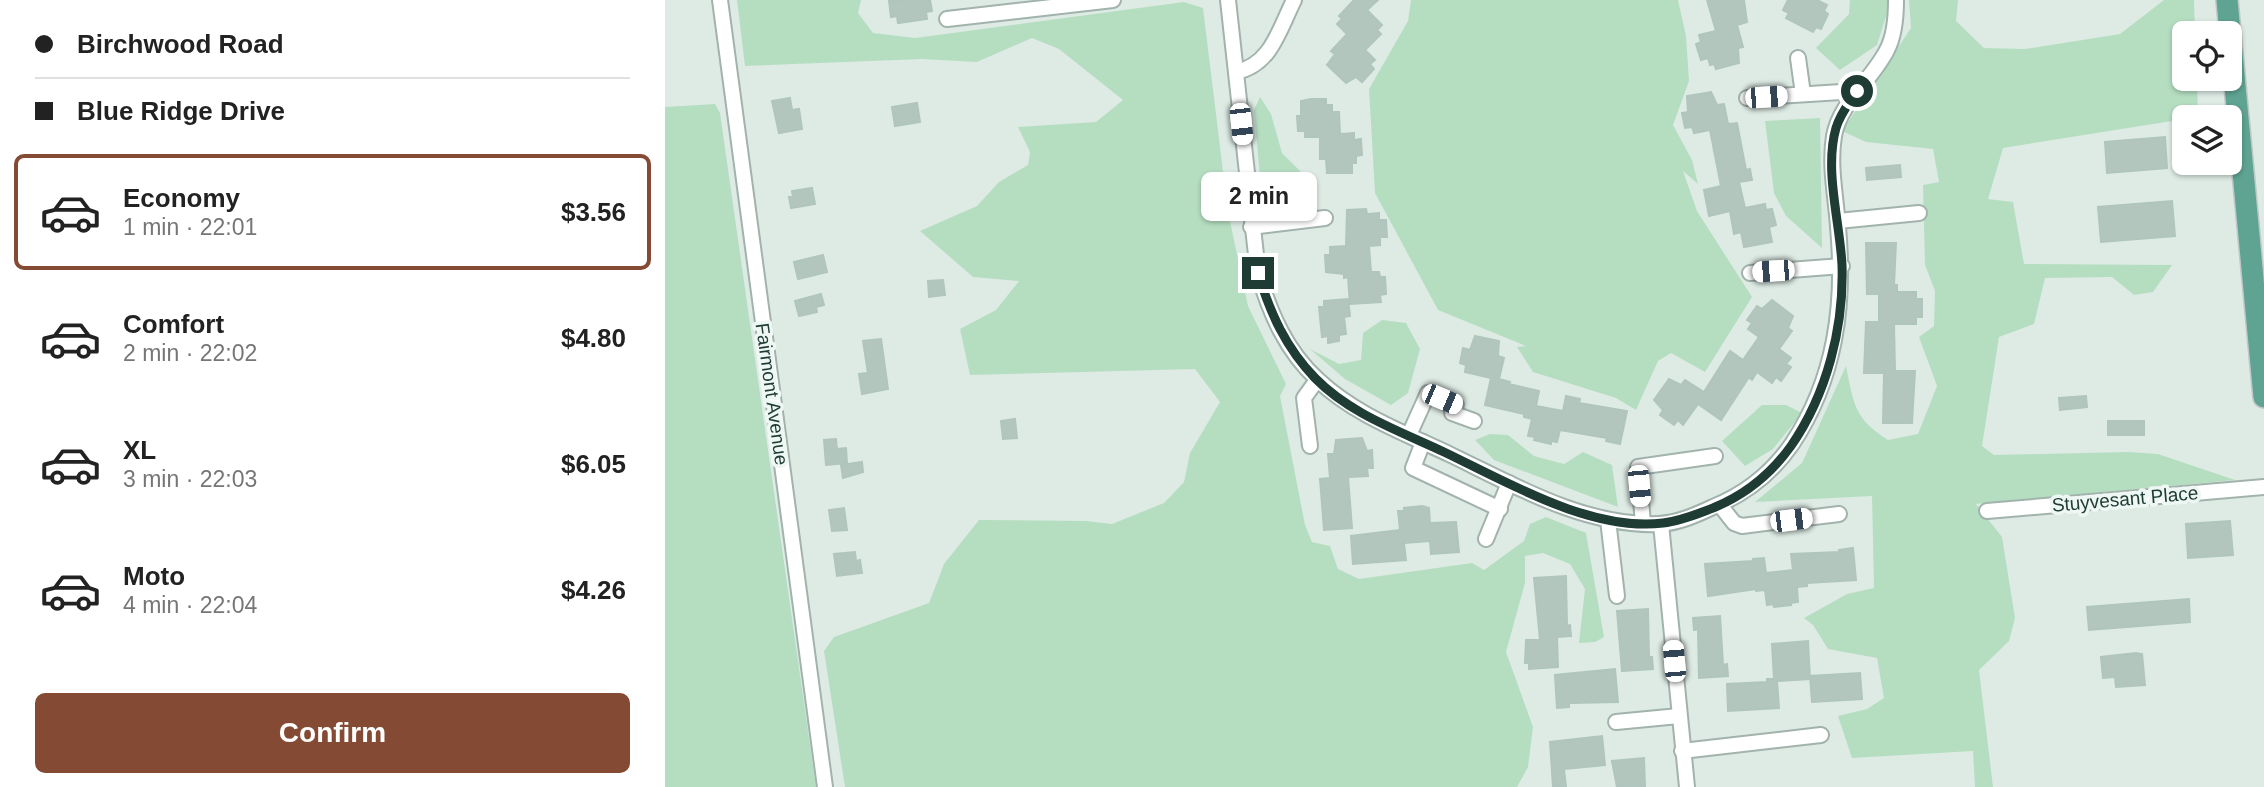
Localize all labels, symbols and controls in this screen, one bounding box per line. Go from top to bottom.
map controls [2172,21,2242,175]
button: locate [2172,21,2242,91]
text: Birchwood Road [77,29,284,59]
route start [1841,75,1873,107]
car [1745,85,1788,109]
text: Blue Ridge Drive [77,96,285,126]
car [1229,102,1254,146]
button: layers [2172,105,2242,175]
callout: 2 min [1200,172,1316,220]
icon: car [39,181,102,244]
text: Economy [123,183,240,213]
text: 2 min [1229,183,1289,209]
text: $3.56 [561,197,626,227]
text: 1 min · 22:01 [123,214,257,240]
route end [1242,257,1274,289]
car [1752,259,1795,283]
icon: car [39,307,102,370]
text: Comfort [123,309,224,339]
street label: Fairmont Avenue [752,322,792,466]
text: $4.80 [561,323,626,353]
text: 2 min · 22:02 [123,340,257,366]
car [1419,381,1466,417]
icon: car [39,433,102,496]
text: XL [123,435,156,465]
text: $6.05 [561,449,626,479]
car [1627,464,1652,508]
text: 3 min · 22:03 [123,466,257,492]
street label: Stuyvesant Place [2051,482,2199,516]
car [1769,507,1814,533]
icon: car [39,559,102,622]
text: Moto [123,561,185,591]
text: $4.26 [561,575,626,605]
text: 4 min · 22:04 [123,592,257,618]
car [1662,639,1687,683]
button: Confirm [35,693,630,773]

